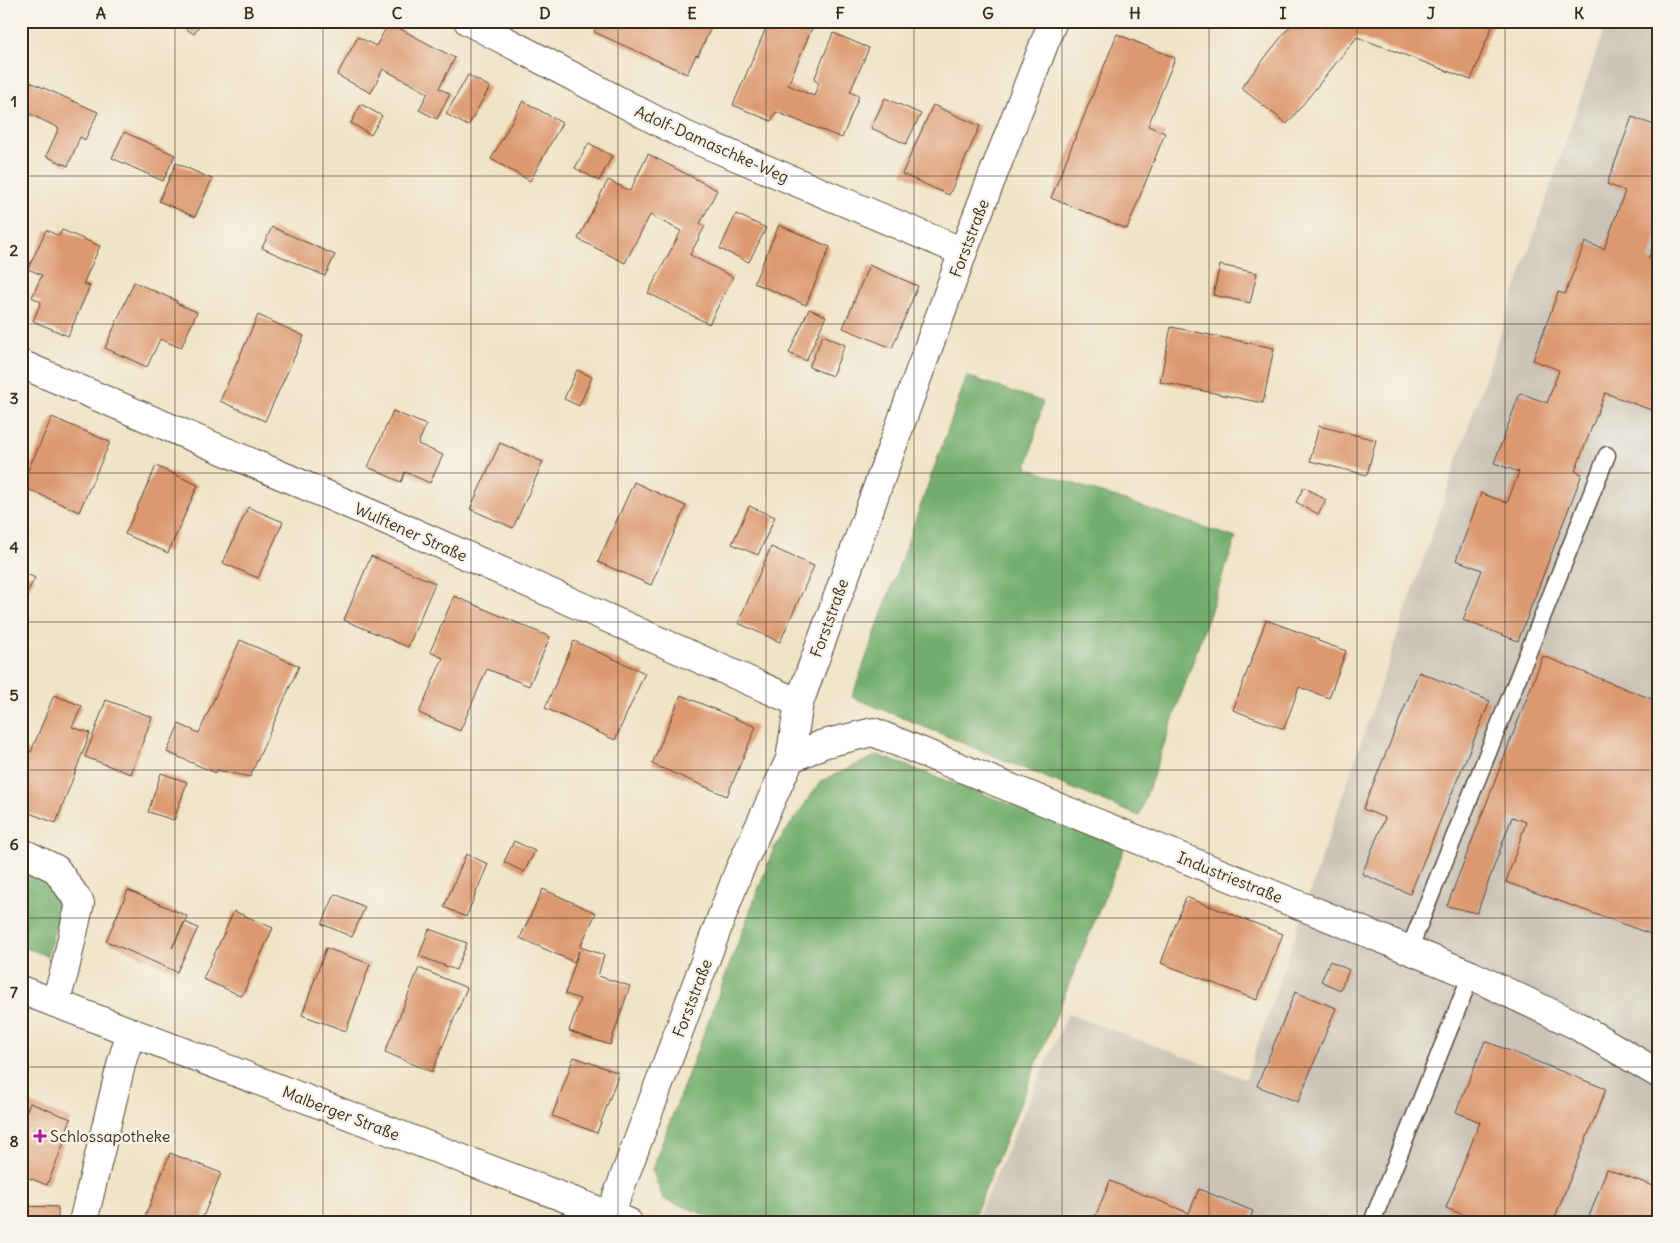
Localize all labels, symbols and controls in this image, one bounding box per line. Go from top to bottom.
text: A [96,3,106,23]
text: B [244,3,255,23]
text: C [392,3,403,23]
text: D [539,3,551,23]
text: E [687,3,697,23]
text: F [835,3,845,23]
text: G [982,3,994,23]
text: H [1129,3,1141,23]
text: I [1280,3,1287,23]
text: J [1427,3,1436,23]
text: K [1574,3,1584,23]
text: 1 [11,91,17,111]
street label: Adolf-Damaschke-Weg [632,101,792,187]
street label: Forststraße [945,196,993,280]
text: 2 [10,240,19,260]
text: 3 [9,388,19,408]
street label: Wulftener Straße [352,498,470,566]
text: 4 [9,537,19,557]
street label: Forststraße [806,576,852,660]
text: 5 [9,685,19,705]
text: 6 [9,834,19,854]
street label: Industriestraße [1174,847,1286,907]
street label: Forststraße [668,956,716,1040]
text: 7 [10,982,18,1002]
street label: Malberger Straße [279,1081,403,1145]
place label: Schlossapotheke [50,1126,170,1146]
marker: Schlossapotheke [34,1130,46,1142]
text: 8 [9,1131,19,1151]

